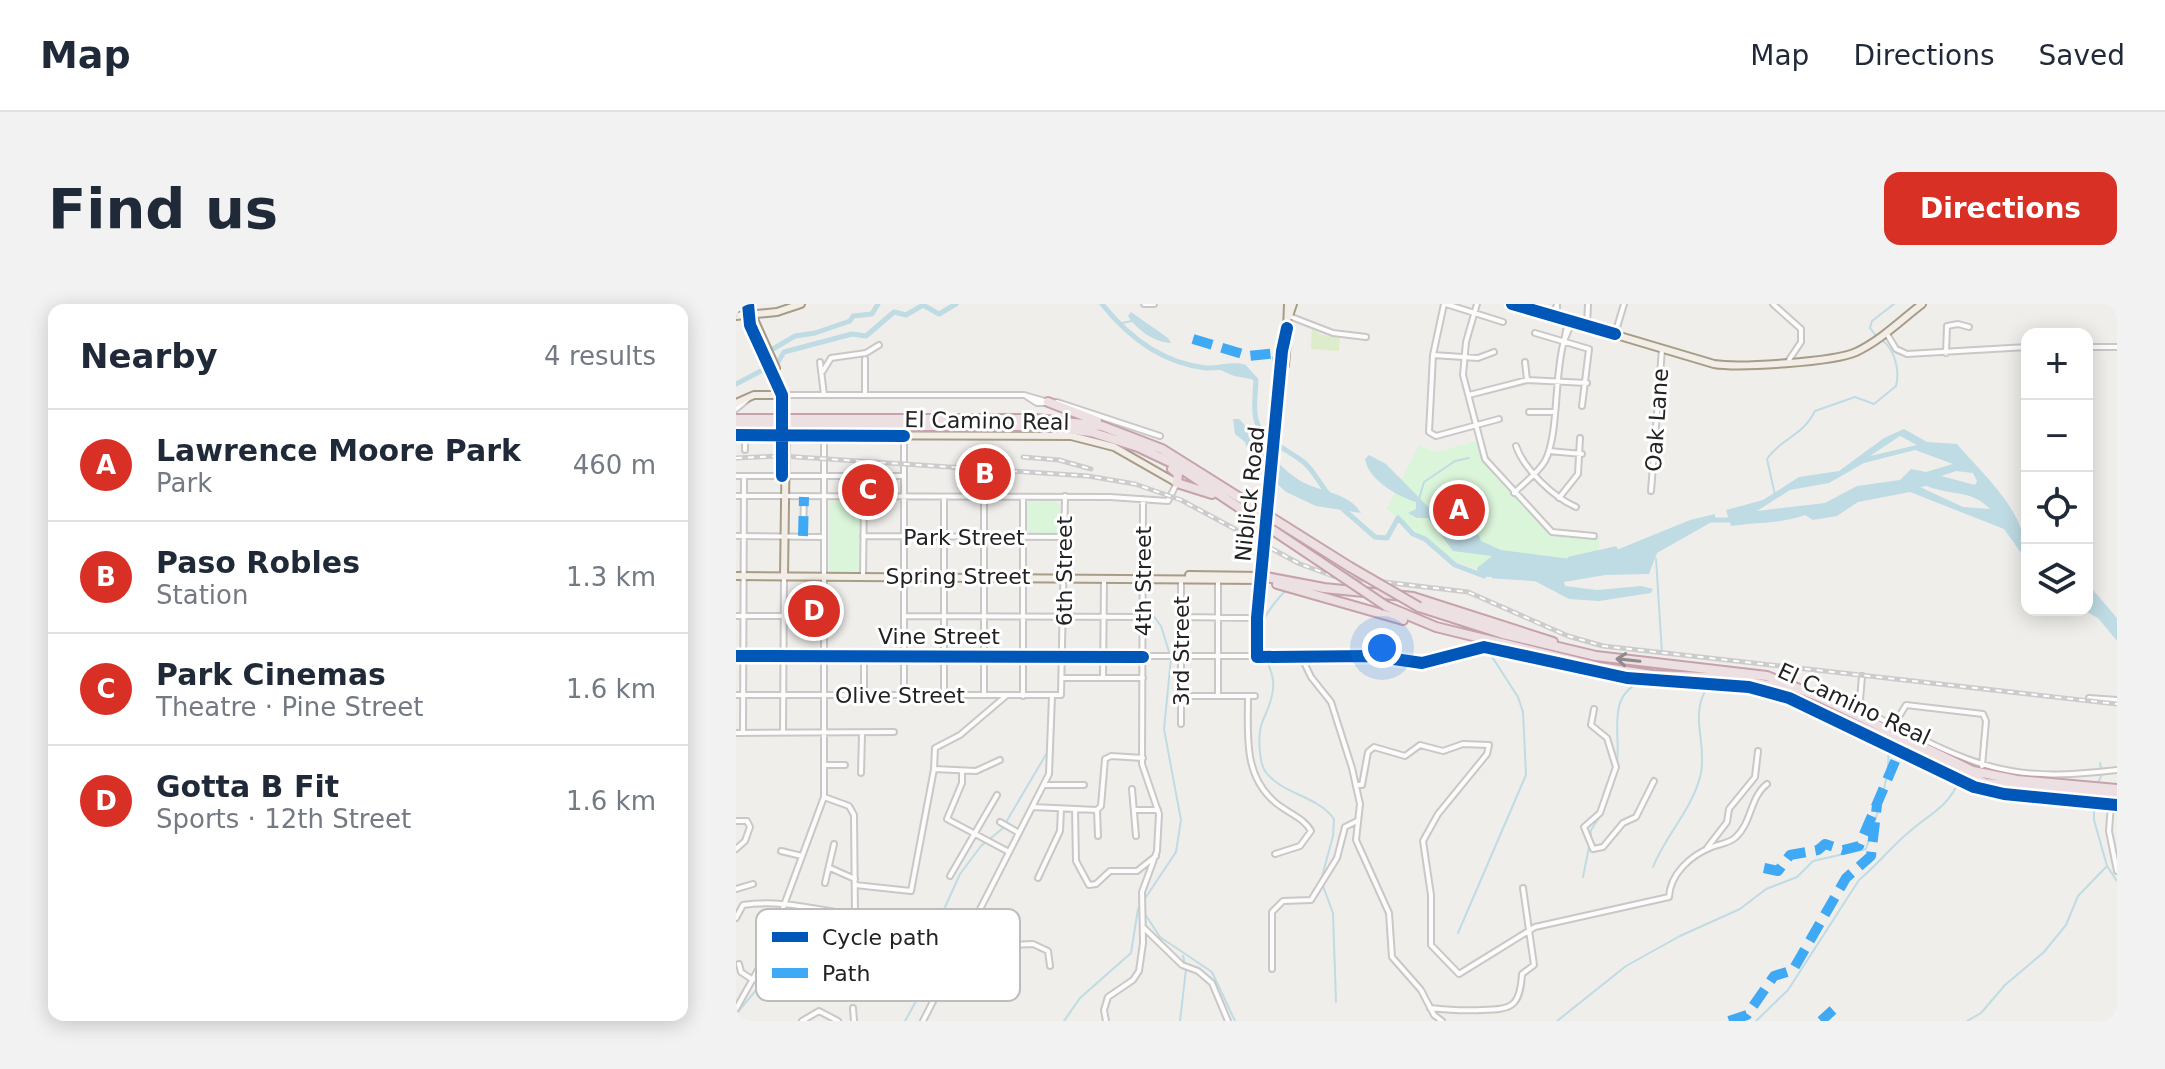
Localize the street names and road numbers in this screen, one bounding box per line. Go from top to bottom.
street label: Oak Lane [1641,367,1673,473]
street label: El Camino Real [904,407,1070,435]
street label: Niblick Road [1230,425,1270,563]
street label: 6th Street [1052,515,1077,626]
street label: Park Street [903,525,1025,550]
street label: 4th Street [1131,525,1156,636]
street label: Spring Street [886,564,1031,589]
street label: 3rd Street [1169,595,1194,706]
street label: Vine Street [878,624,1000,649]
street label: El Camino Real [1774,658,1934,750]
street label: Olive Street [835,683,965,708]

